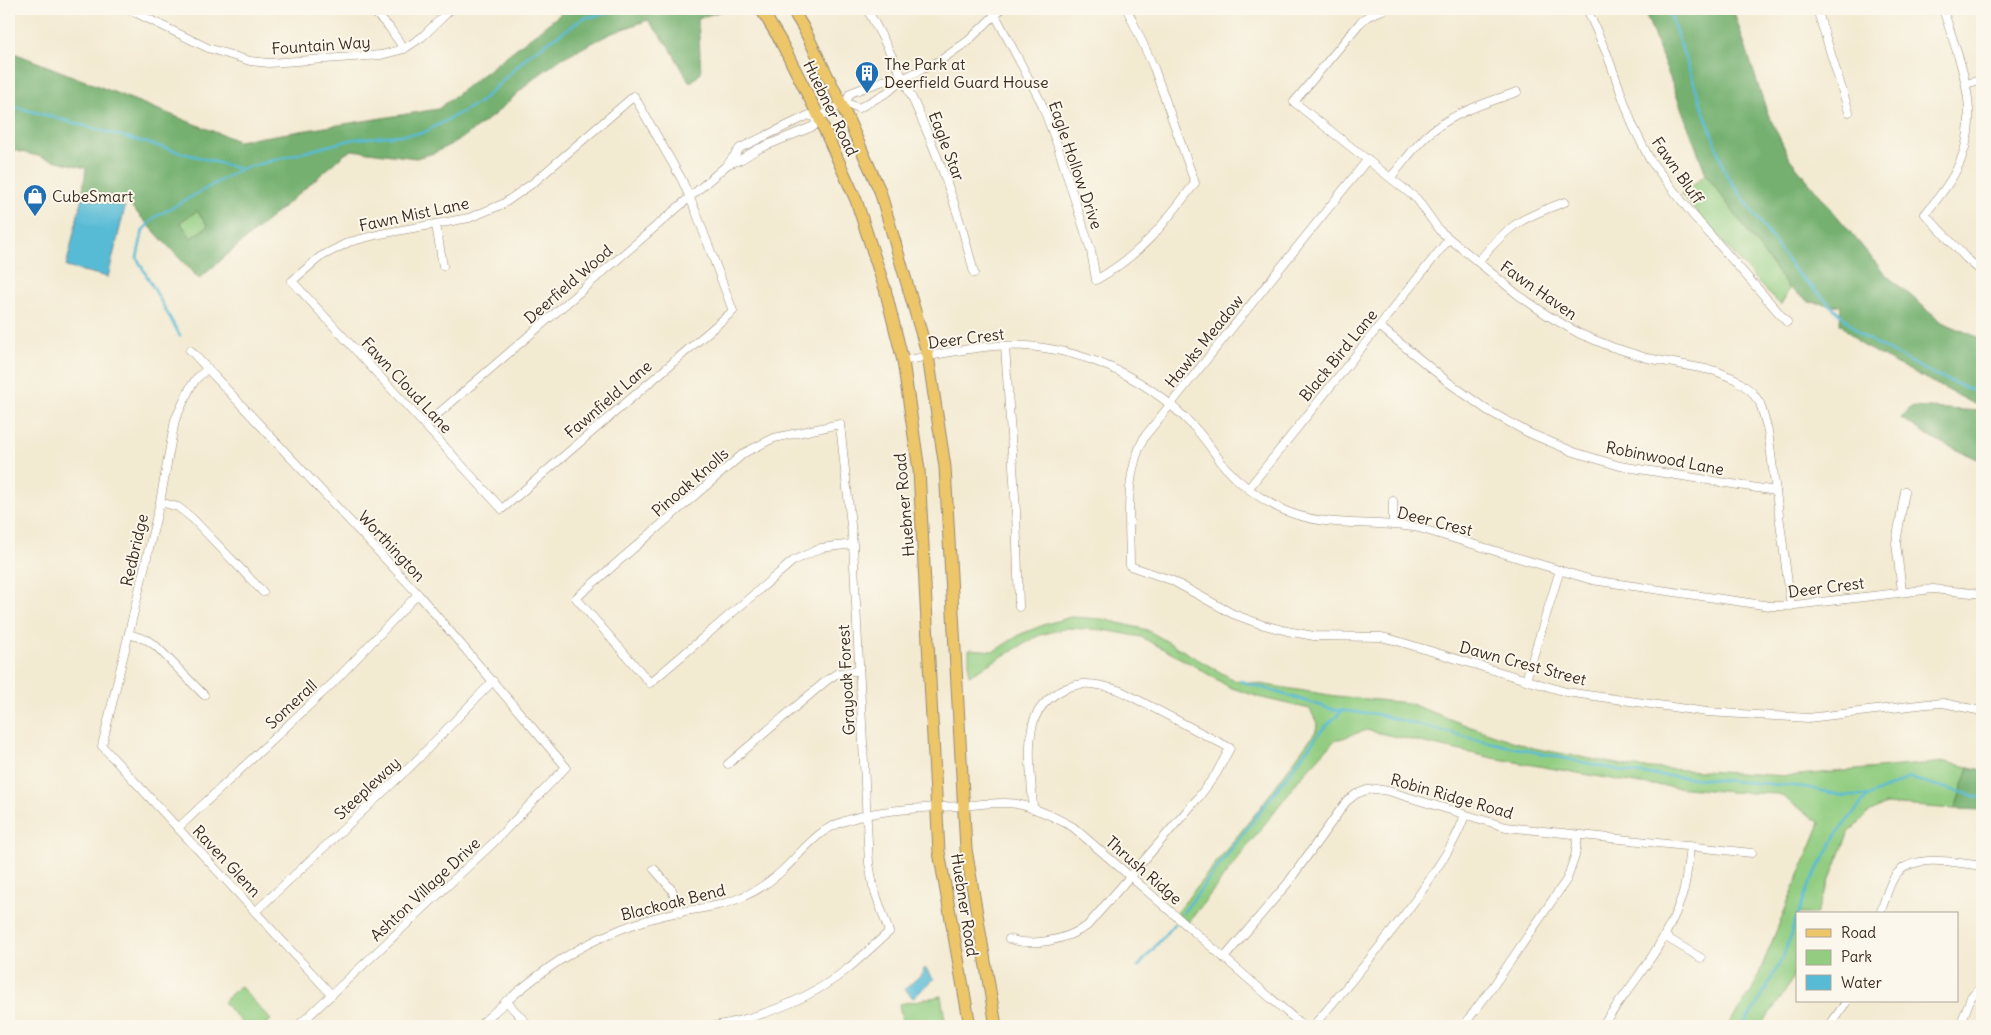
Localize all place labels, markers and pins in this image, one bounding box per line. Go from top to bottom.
place label: The Park at Deerfield Guard House [884,54,1049,92]
building icon: The Park at Deerfield Guard House [854,60,880,94]
shop icon: CubeSmart [22,183,48,217]
place label: CubeSmart [52,186,134,206]

